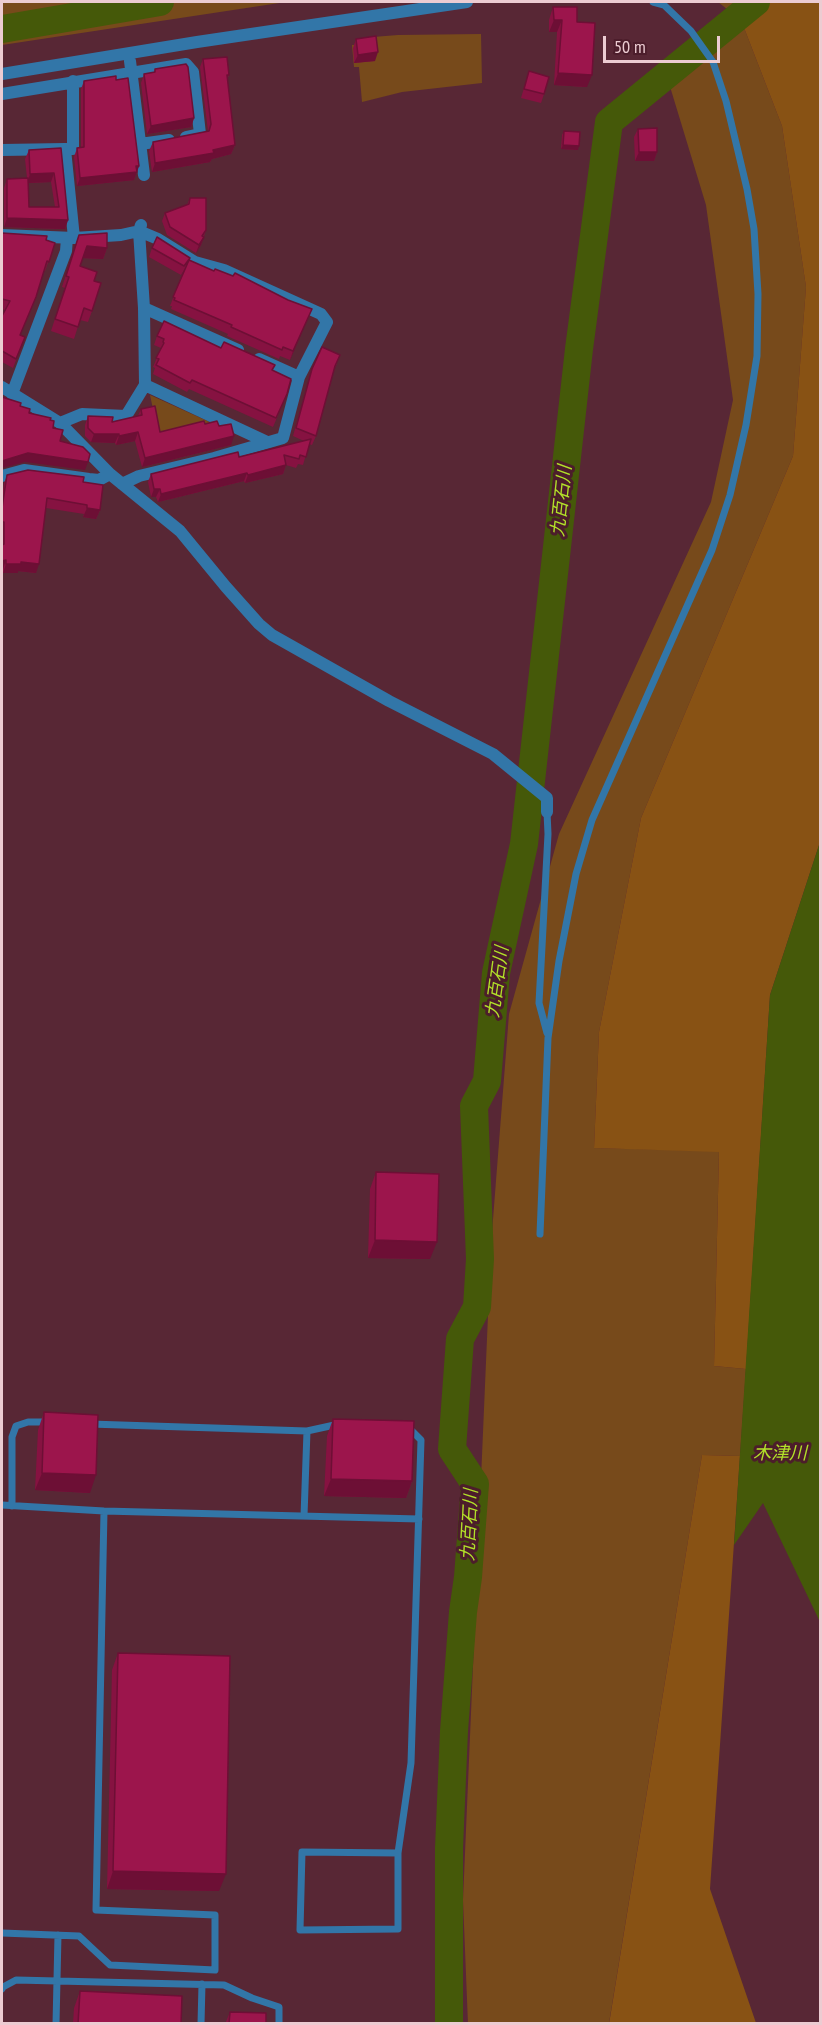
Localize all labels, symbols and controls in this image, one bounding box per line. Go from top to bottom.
scale bar [606,24,723,62]
text: 50 m [614,35,646,58]
water label: 九百石川 [547,464,577,538]
water label: 九百石川 [482,945,514,1019]
water label: 木津川 [753,1443,807,1465]
water label: 九百石川 [457,1488,483,1562]

